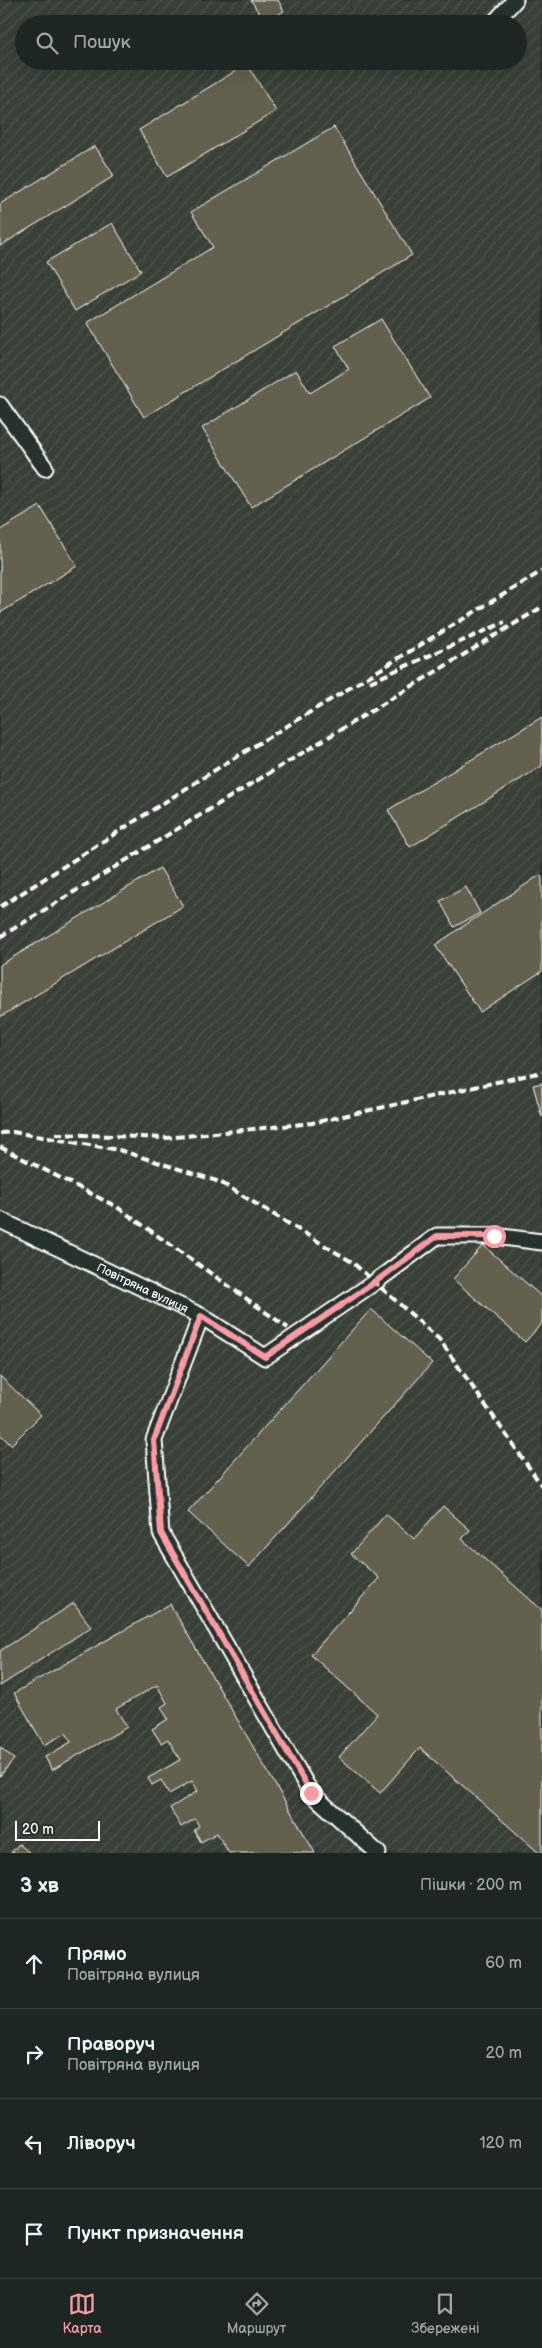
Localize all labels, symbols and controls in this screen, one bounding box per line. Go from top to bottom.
search box [15,15,527,70]
icon: search [33,29,61,57]
text: Пошук [73,31,131,54]
route start [483,1225,506,1248]
street label: Повітряна вулиця [94,1260,191,1317]
route end [300,1782,323,1805]
scale bar [15,1818,100,1841]
text: 20 m [22,1821,54,1838]
text: 3 хв [20,1873,59,1898]
text: Пішки · 200 m [420,1876,522,1895]
text: Прямо [67,1943,127,1966]
icon: ahead [20,1950,48,1978]
text: 60 m [485,1954,522,1973]
text: Повітряна вулиця [67,1966,200,1985]
text: Праворуч [67,2033,155,2056]
icon: right [20,2040,48,2068]
text: 20 m [486,2044,522,2063]
text: Повітряна вулиця [67,2056,200,2075]
icon: left [20,2130,48,2158]
text: Ліворуч [67,2132,136,2155]
text: 120 m [479,2134,522,2153]
icon: arrive [20,2220,48,2248]
text: Пункт призначення [67,2222,244,2245]
tab: Карта [62,2290,102,2337]
tab: Маршрут [227,2290,286,2337]
tab: Збережені [411,2290,480,2337]

